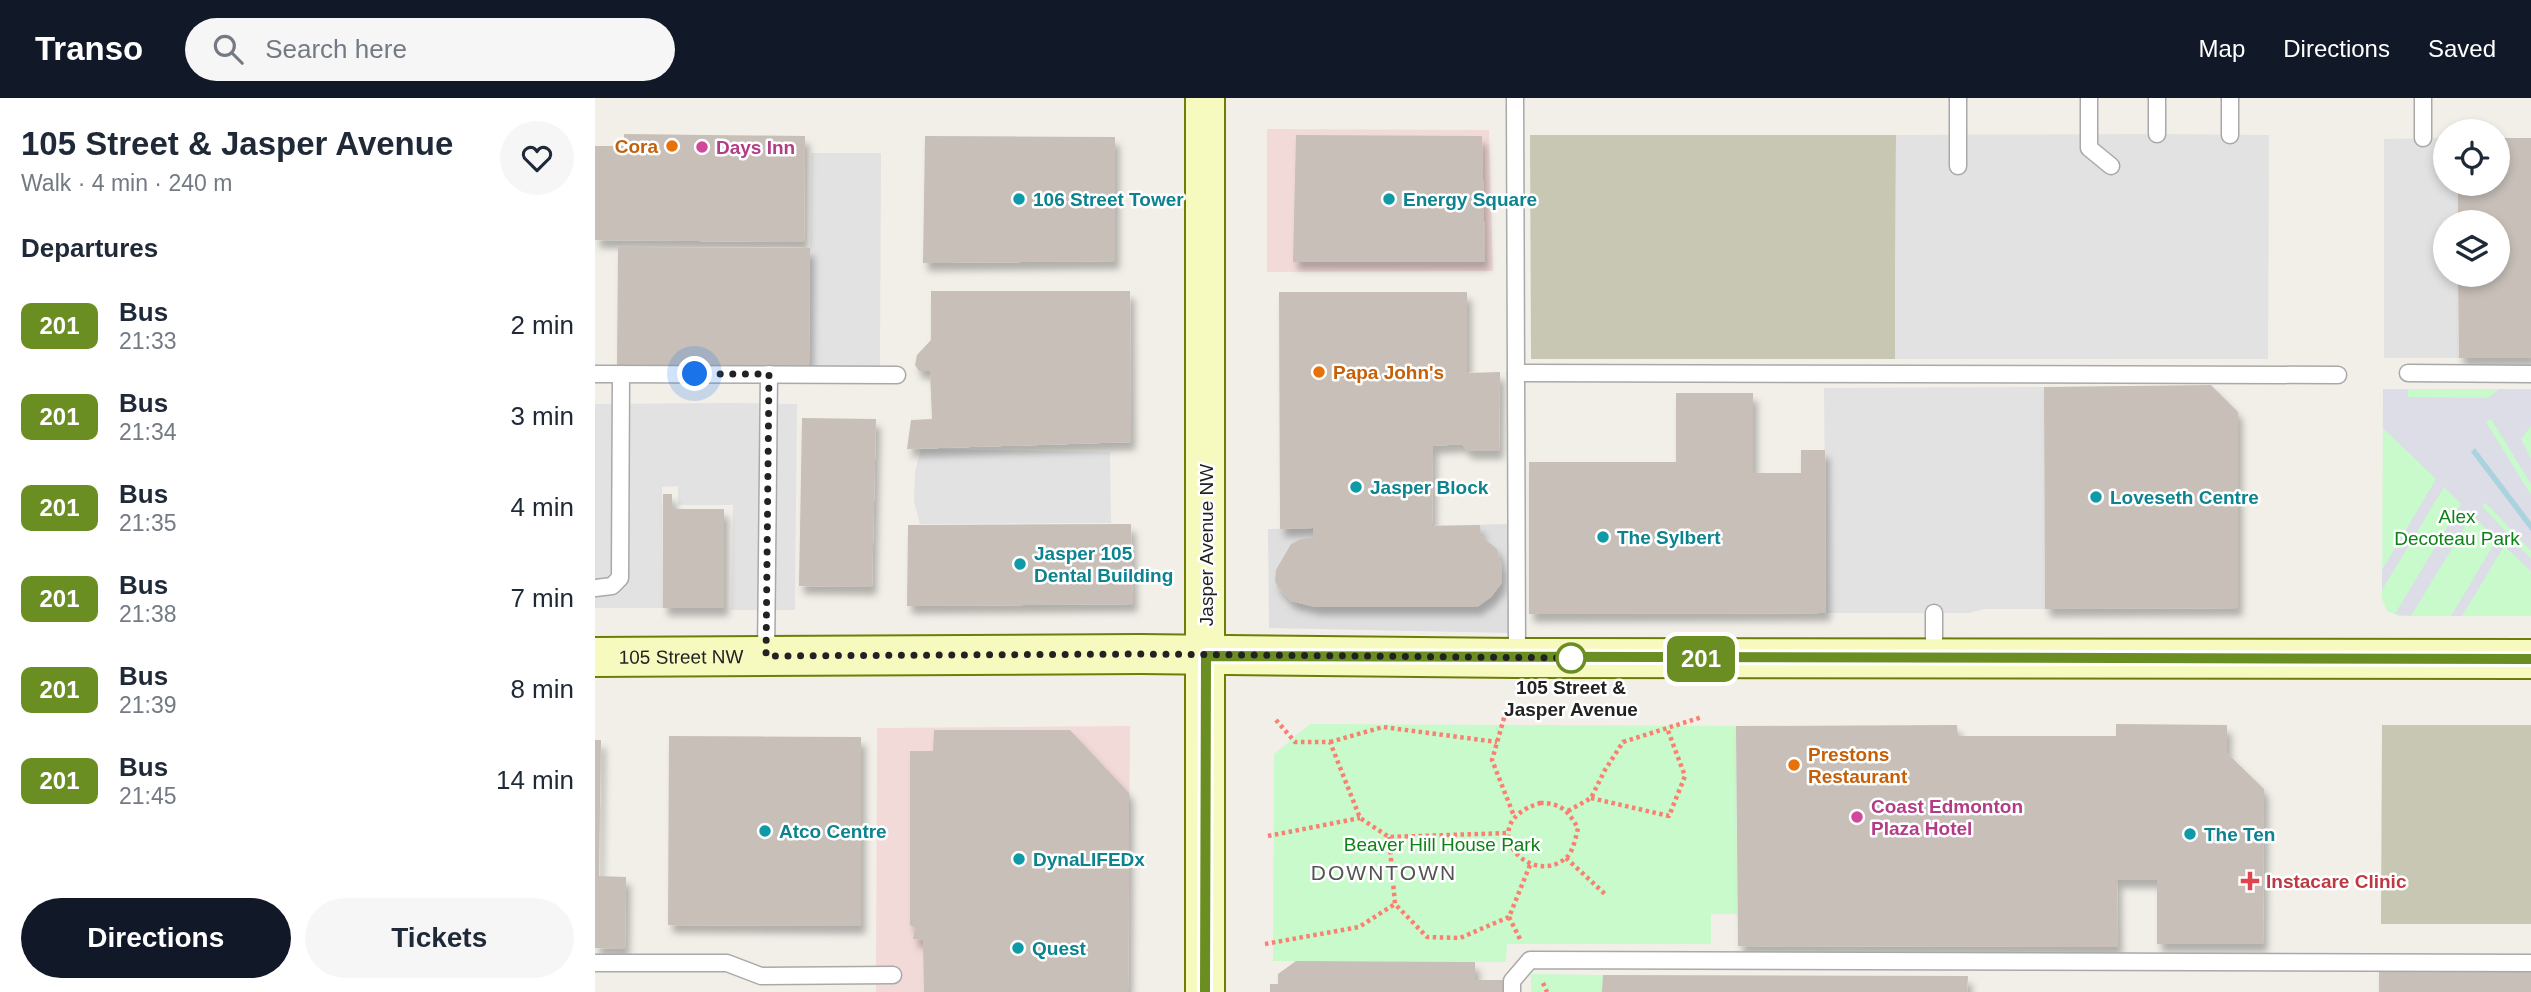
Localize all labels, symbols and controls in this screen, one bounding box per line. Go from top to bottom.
search box [185,18,675,81]
text: Transo [35,30,143,67]
icon: search [209,30,247,68]
text: Search here [265,34,407,64]
text: Map [2199,35,2245,62]
text: Directions [2283,35,2390,62]
text: Saved [2428,35,2496,62]
map controls [2433,119,2510,287]
button: locate [2433,119,2510,196]
button: heart [500,121,574,195]
text: 105 Street & Jasper Avenue [21,125,453,162]
place label: Cora [615,136,658,157]
place label: Days Inn [716,137,795,158]
marker: Cora [664,138,680,154]
marker: Days Inn [694,139,710,155]
text: Walk · 4 min · 240 m [21,170,232,196]
place label: 106 Street Tower [1033,189,1184,210]
place label: Energy Square [1403,189,1537,210]
marker: 106 Street Tower [1011,191,1027,207]
marker: Energy Square [1381,191,1397,207]
button: layers [2433,210,2510,287]
text: Departures [21,233,158,263]
text: Bus [119,297,168,327]
text: 2 min [510,310,574,340]
text: 201 [39,312,80,339]
text: 21:33 [119,328,177,354]
your location [677,356,712,391]
place label: Papa John's [1333,362,1444,383]
marker: Papa John's [1311,364,1327,380]
text: Bus [119,388,168,418]
text: 3 min [510,401,574,431]
text: 201 [39,403,80,430]
text: 21:34 [119,419,177,445]
street label: Jasper Avenue NW [1196,464,1217,626]
place label: Jasper Block [1370,477,1489,498]
text: Bus [119,479,168,509]
marker: Jasper Block [1348,479,1364,495]
place label: Loveseth Centre [2110,487,2259,508]
marker: Loveseth Centre [2088,489,2104,505]
text: 4 min [510,492,574,522]
text: 201 [39,494,80,521]
park label: Alex Decoteau Park [2394,506,2520,549]
text: 21:35 [119,510,177,536]
place label: The Sylbert [1617,527,1721,548]
marker: The Sylbert [1595,529,1611,545]
place label: Jasper 105 Dental Building [1034,543,1173,586]
marker: Jasper 105 Dental Building [1012,556,1028,572]
text: Bus [119,570,168,600]
text: 7 min [510,583,574,613]
text: 201 [39,585,80,612]
text: 21:38 [119,601,177,627]
line badge: 201 [1661,636,1741,682]
marker: 105 Street & Jasper Avenue [1556,643,1586,673]
text: 201 [1681,645,1721,672]
street label: 105 Street NW [619,646,743,667]
text: Bus [119,661,168,691]
text: 8 min [510,674,574,704]
text: 201 [39,676,80,703]
place label: 105 Street & Jasper Avenue [1504,677,1638,720]
text: 21:39 [119,692,177,718]
place label: Prestons Restaurant [1808,744,1908,787]
text: Bus [119,752,168,782]
marker: Prestons Restaurant [1786,757,1802,773]
text: 14 min [496,765,574,795]
text: 201 [39,767,80,794]
text: 21:45 [119,783,177,809]
place label: Coast Edmonton Plaza Hotel [1871,796,2023,839]
marker: Coast Edmonton Plaza Hotel [1849,809,1865,825]
place label: Atco Centre [779,821,887,842]
marker: Atco Centre [757,823,773,839]
place label: The Ten [2204,824,2275,845]
marker: The Ten [2182,826,2198,842]
park label: Beaver Hill House Park [1344,834,1541,855]
place label: DynaLIFEDx [1033,849,1145,870]
marker: DynaLIFEDx [1011,851,1027,867]
district label: DOWNTOWN [1311,861,1457,884]
marker: Instacare Clinic [2240,871,2260,891]
place label: Instacare Clinic [2266,871,2407,892]
button: Directions [21,898,291,978]
button: Tickets [305,898,574,978]
place label: Quest [1032,938,1087,959]
marker: Quest [1010,940,1026,956]

